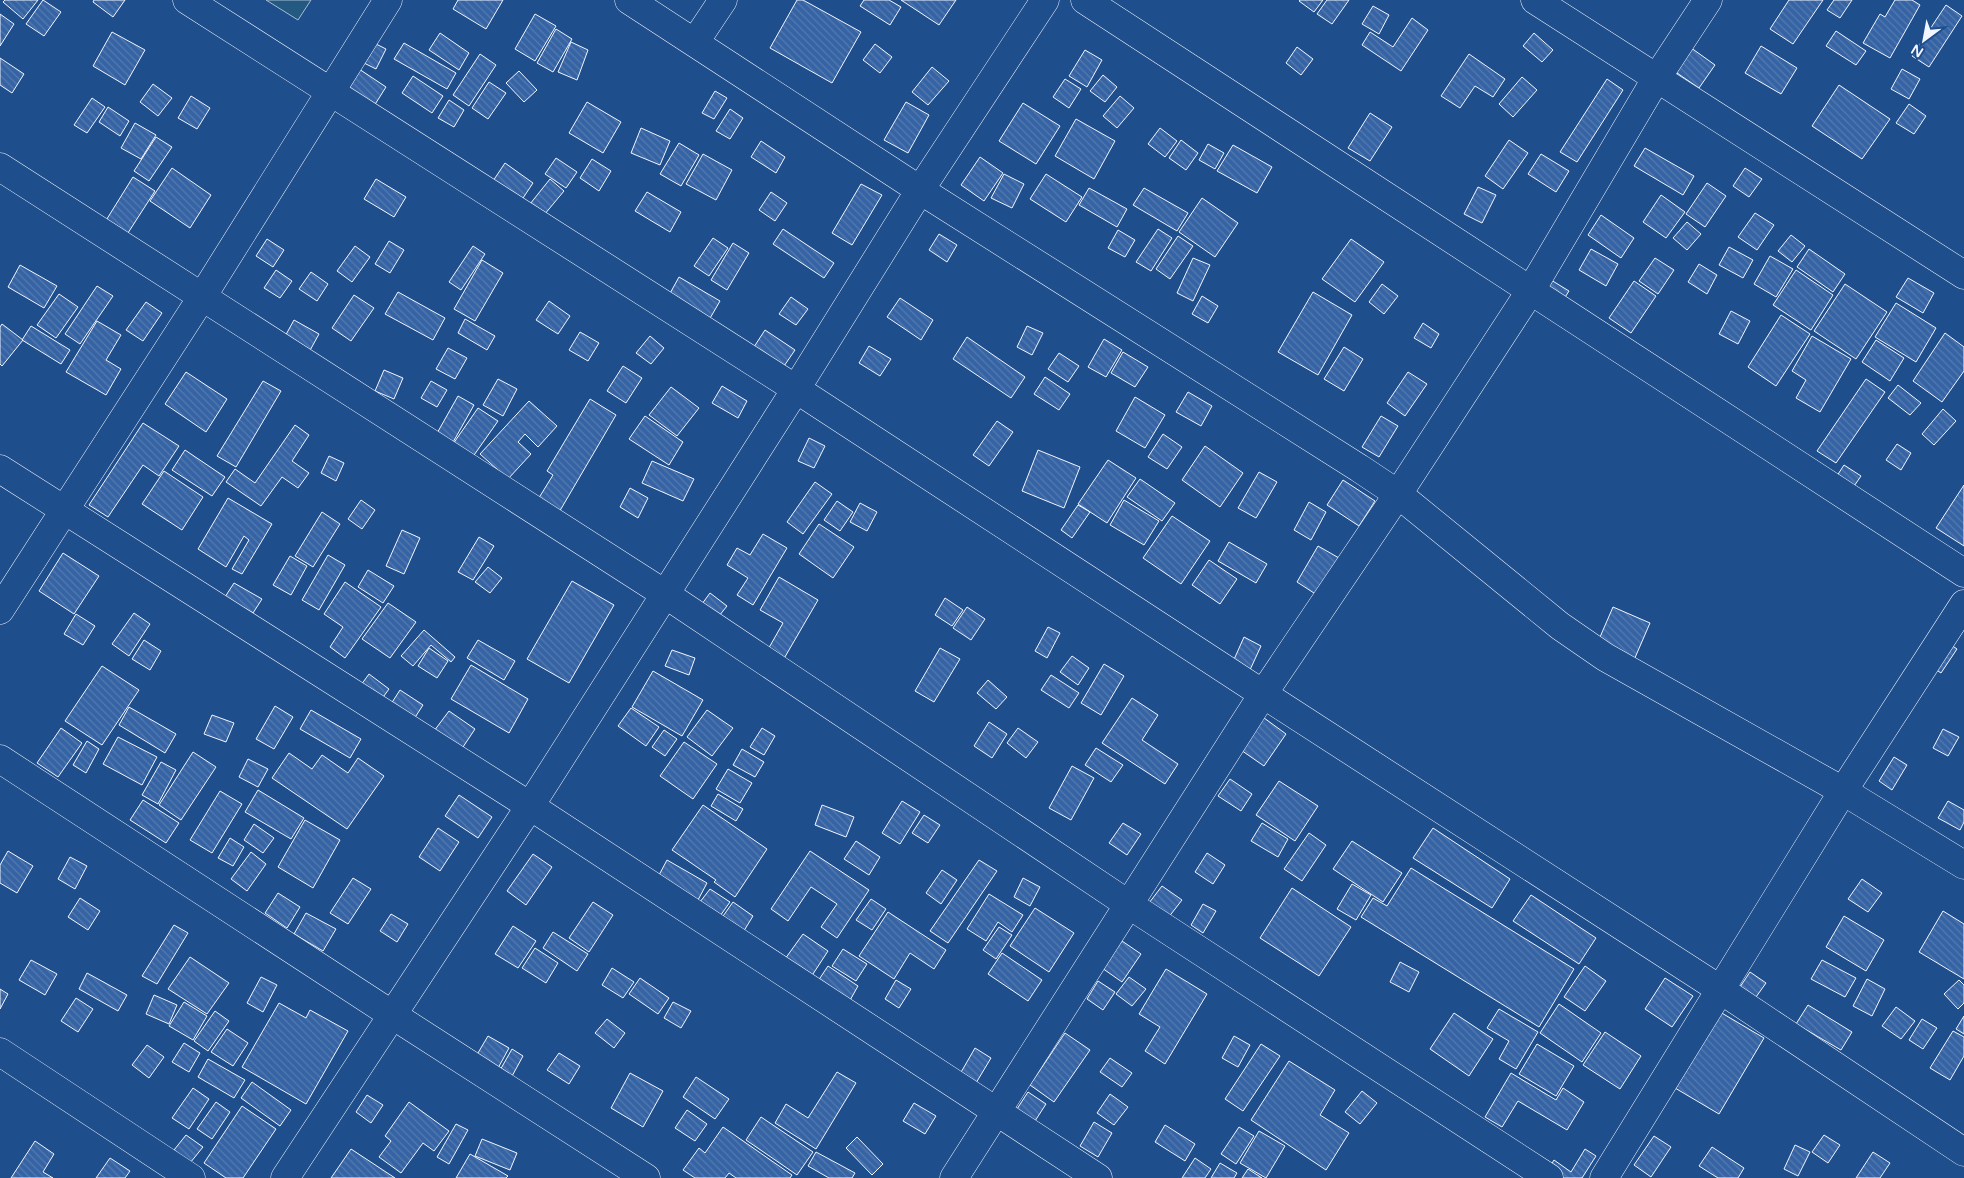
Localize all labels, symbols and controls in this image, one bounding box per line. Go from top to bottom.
north arrow [1899,15,1949,65]
text: N [1908,40,1927,61]

